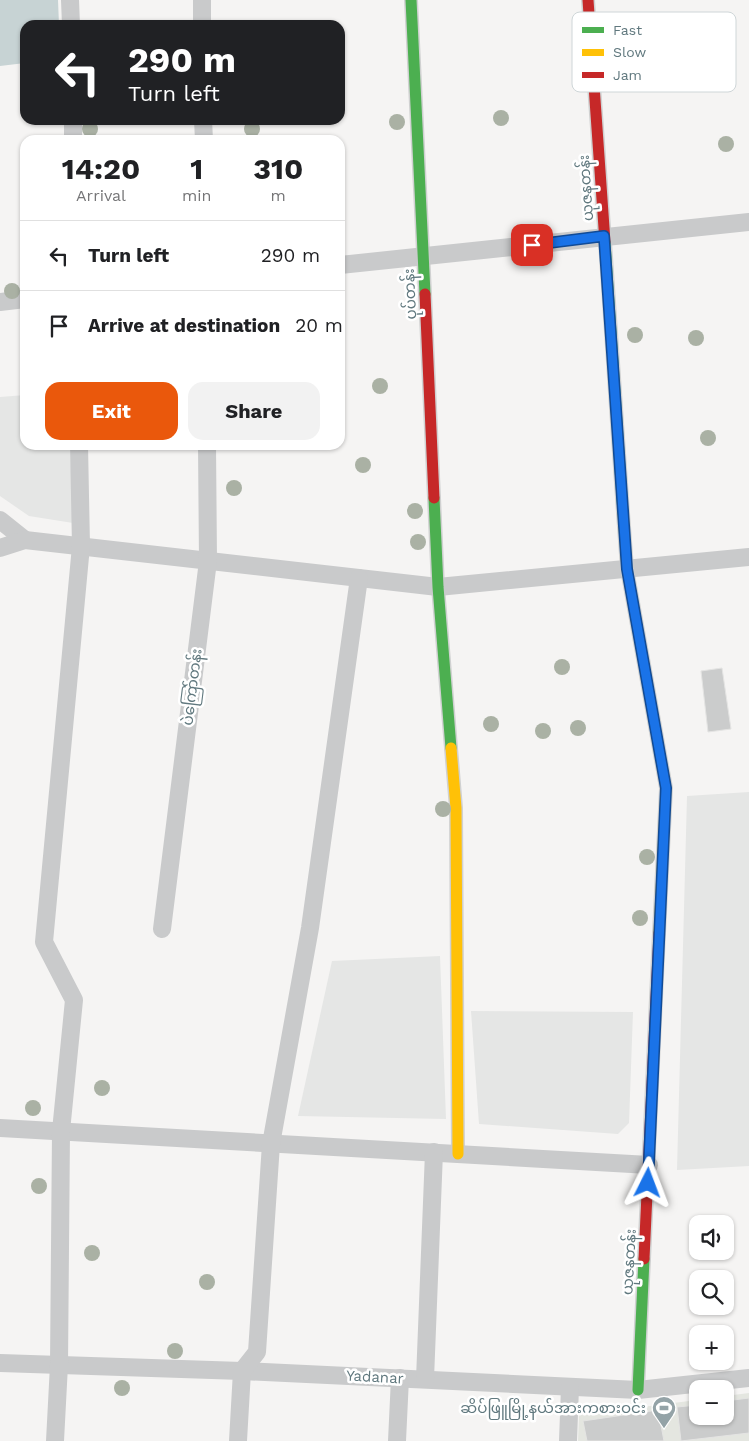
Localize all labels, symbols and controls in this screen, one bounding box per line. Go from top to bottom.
legend [572,12,736,92]
text: Fast [613,22,642,38]
text: 290 m [128,39,236,81]
icon: left [45,40,110,105]
text: Slow [613,44,646,60]
text: Jam [613,67,642,83]
text: Turn left [128,81,220,106]
text: 14:20 [62,151,140,186]
text: 1 [190,151,203,186]
text: 310 [253,151,303,186]
street label: ယုဇနတန်း [574,154,600,222]
text: Arrival [76,186,126,205]
text: min [182,186,211,205]
text: m [271,186,286,205]
pin [511,224,553,266]
icon: arrive [518,231,546,259]
icon: left [45,242,73,270]
text: Turn left [88,244,169,267]
text: 290 m [261,244,320,267]
street label: ပုပ်တန်း [399,268,423,320]
icon: arrive [45,312,73,340]
text: Arrive at destination [88,314,280,337]
text: 20 m [295,314,343,337]
button: Exit [45,382,178,440]
button: Share [188,382,320,440]
street label: ပဲကြော်တန်း [177,647,209,727]
position arrow [621,1156,673,1208]
map controls [689,1215,734,1425]
button: sound [689,1215,734,1260]
street label: ယုဇနတန်း [617,1228,643,1296]
button: search [689,1270,734,1315]
button: + [689,1325,734,1370]
street label: Yadanar [346,1367,404,1387]
button: − [689,1380,734,1425]
sports icon: ဆိပ်ဖြူမြို့နယ်အားကစားဝင်း [651,1395,677,1429]
place label: ဆိပ်ဖြူမြို့နယ်အားကစားဝင်း [460,1398,646,1420]

